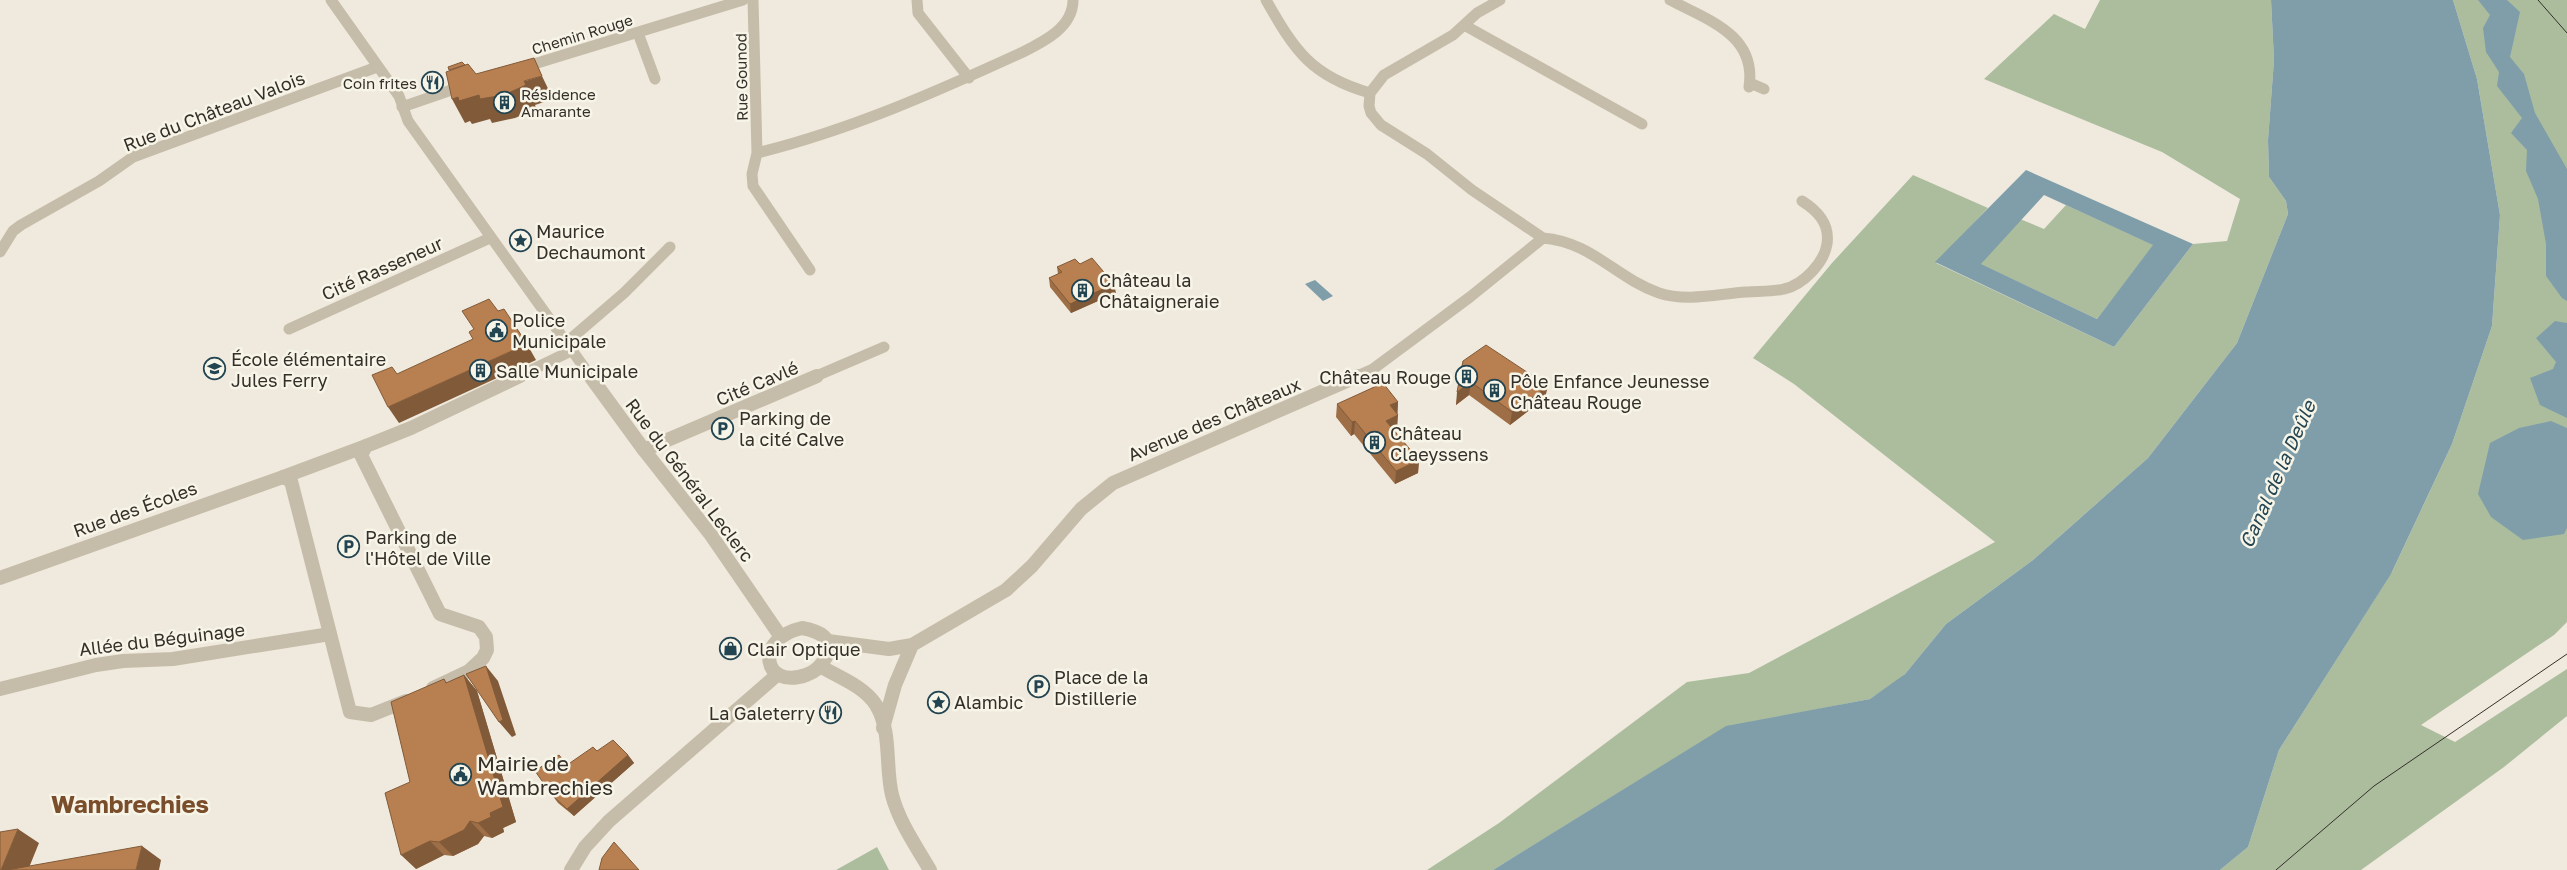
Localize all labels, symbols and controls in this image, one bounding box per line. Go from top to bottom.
street label: Chemin Rouge [529,10,635,58]
street label: Rue Gounod [731,33,751,121]
street label: Rue du Château Valois [120,66,308,156]
restaurant icon: Coin frites [421,71,445,95]
place label: Coin frites [343,74,417,92]
place label: Résidence Amarante [521,85,596,120]
building icon: Résidence Amarante [493,91,517,115]
place label: Maurice Dechaumont [536,220,646,263]
place icon: Maurice Dechaumont [508,229,532,253]
street label: Cité Rasseneur [318,231,446,305]
place label: Château la Châtaigneraie [1099,269,1219,312]
building icon: Château la Châtaigneraie [1071,278,1095,302]
place label: Police Municipale [512,309,606,352]
public building icon: Police Municipale [484,318,508,342]
place label: École élémentaire Jules Ferry [231,348,386,391]
street label: Cité Cavlé [712,356,802,410]
school or university icon: École élémentaire Jules Ferry [203,357,227,381]
building icon: Salle Municipale [468,359,492,383]
place label: Salle Municipale [496,360,638,382]
building icon: Château Rouge [1455,365,1479,389]
place label: Château Rouge [1319,366,1451,388]
place label: Pôle Enfance Jeunesse Château Rouge [1510,370,1710,413]
street label: Avenue des Châteaux [1124,373,1304,465]
building icon: Pôle Enfance Jeunesse Château Rouge [1482,379,1506,403]
street label: Rue du Général Leclerc [621,394,759,566]
water label: Canal de la Deûle [2234,395,2321,551]
place label: Parking de la cité Calve [739,407,844,450]
parking icon: Parking de la cité Calve [711,416,735,440]
place label: Château Claeyssens [1390,422,1488,465]
building icon: Château Claeyssens [1362,431,1386,455]
street label: Rue des Écoles [70,476,200,542]
place label: Parking de l'Hôtel de Ville [365,526,491,569]
parking icon: Parking de l'Hôtel de Ville [337,535,361,559]
street label: Allée du Béguinage [78,618,246,660]
shop icon: Clair Optique [719,637,743,661]
place label: Clair Optique [747,638,860,660]
place label: Place de la Distillerie [1054,666,1148,709]
parking icon: Place de la Distillerie [1026,675,1050,699]
place icon: Alambic [926,690,950,714]
place label: Alambic [954,691,1023,713]
restaurant icon: La Galeterry [819,701,843,725]
place label: La Galeterry [709,702,815,724]
place label: Mairie de Wambrechies [477,750,613,800]
public building icon: Mairie de Wambrechies [449,763,473,787]
district label: Wambrechies [51,789,209,818]

